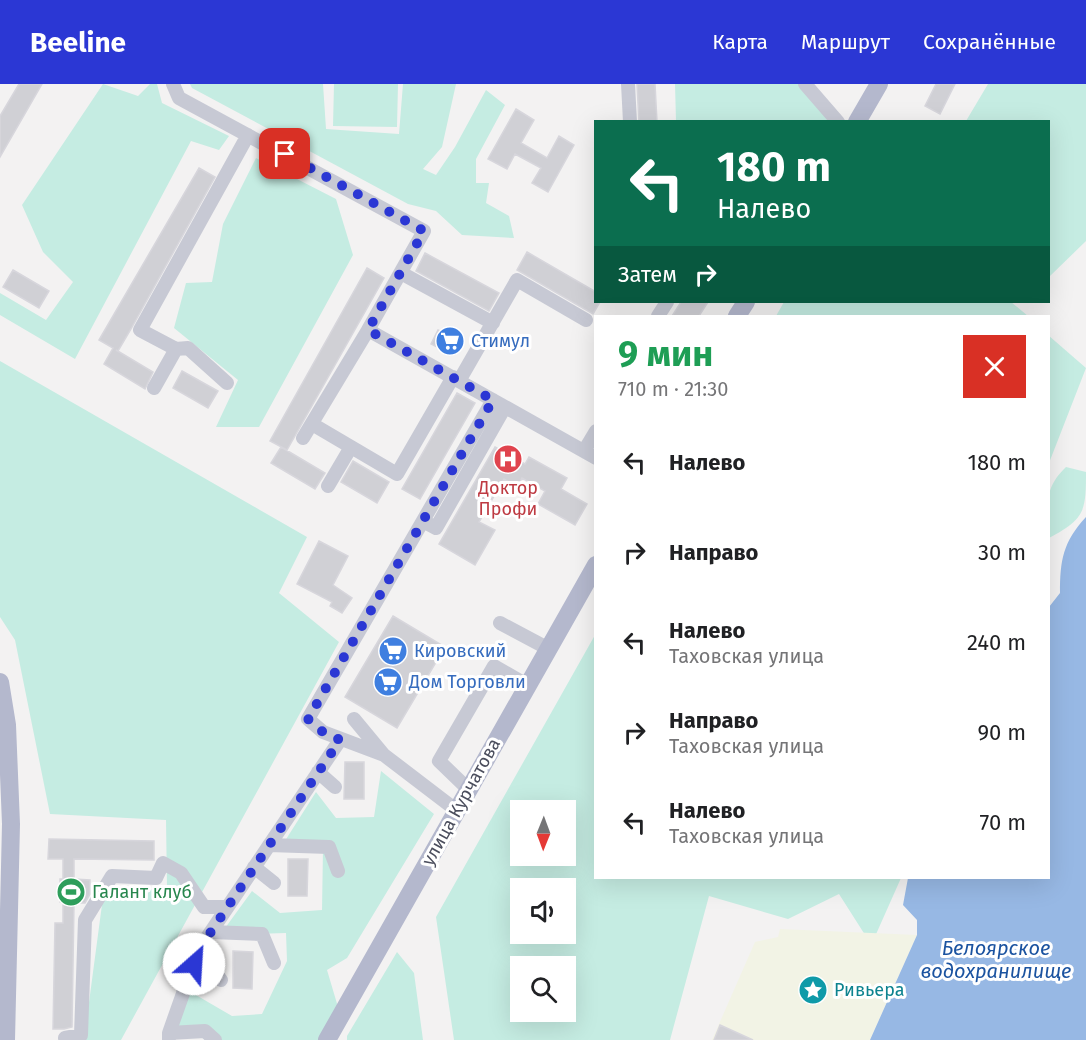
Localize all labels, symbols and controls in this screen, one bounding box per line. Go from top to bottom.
text: Beeline [30,26,126,59]
text: Карта [712,29,768,55]
text: Маршрут [801,29,890,55]
text: Сохранённые [923,29,1056,55]
pin [259,128,310,179]
icon: arrive [268,137,301,170]
text: 180 m [717,142,831,192]
icon: left [618,144,696,222]
text: Налево [717,193,811,225]
icon: right [689,258,722,291]
text: Затем [618,261,677,288]
supermarket icon: Стимул [434,325,466,357]
place label: Стимул [471,330,530,352]
text: 9 мин [618,332,713,376]
button: close [963,335,1026,398]
text: 710 m · 21:30 [618,377,728,401]
hospital icon: Доктор Профи [492,443,524,475]
icon: left [618,446,651,479]
text: Налево [669,449,745,476]
text: 180 m [967,449,1026,476]
place label: Доктор Профи [477,477,538,520]
icon: right [618,536,651,569]
text: Направо [669,539,758,566]
text: 30 m [978,539,1026,566]
text: Налево [669,617,745,644]
icon: left [618,626,651,659]
text: 240 m [967,629,1026,656]
supermarket icon: Кировский [377,635,409,667]
place label: Кировский [414,640,506,662]
text: Таховская улица [669,644,824,668]
supermarket icon: Дом Торговли [372,666,404,698]
place label: Дом Торговли [408,671,526,693]
text: Направо [669,707,758,734]
icon: right [618,716,651,749]
text: 90 m [977,719,1026,746]
street label: улица Курчатова [417,734,505,870]
text: Таховская улица [669,734,824,758]
text: Налево [669,797,745,824]
north arrow [510,800,576,866]
map controls [510,800,576,1022]
icon: left [618,806,651,839]
text: 70 m [980,809,1026,836]
text: Таховская улица [669,824,824,848]
sports icon: Галант клуб [55,876,87,908]
button: sound [510,878,576,944]
place label: Галант клуб [92,881,192,903]
position arrow [162,932,226,996]
water label: Белоярское водохранилище [921,936,1071,983]
button: search [510,956,576,1022]
place icon: Ривьера [797,974,829,1006]
place label: Ривьера [834,979,904,1001]

